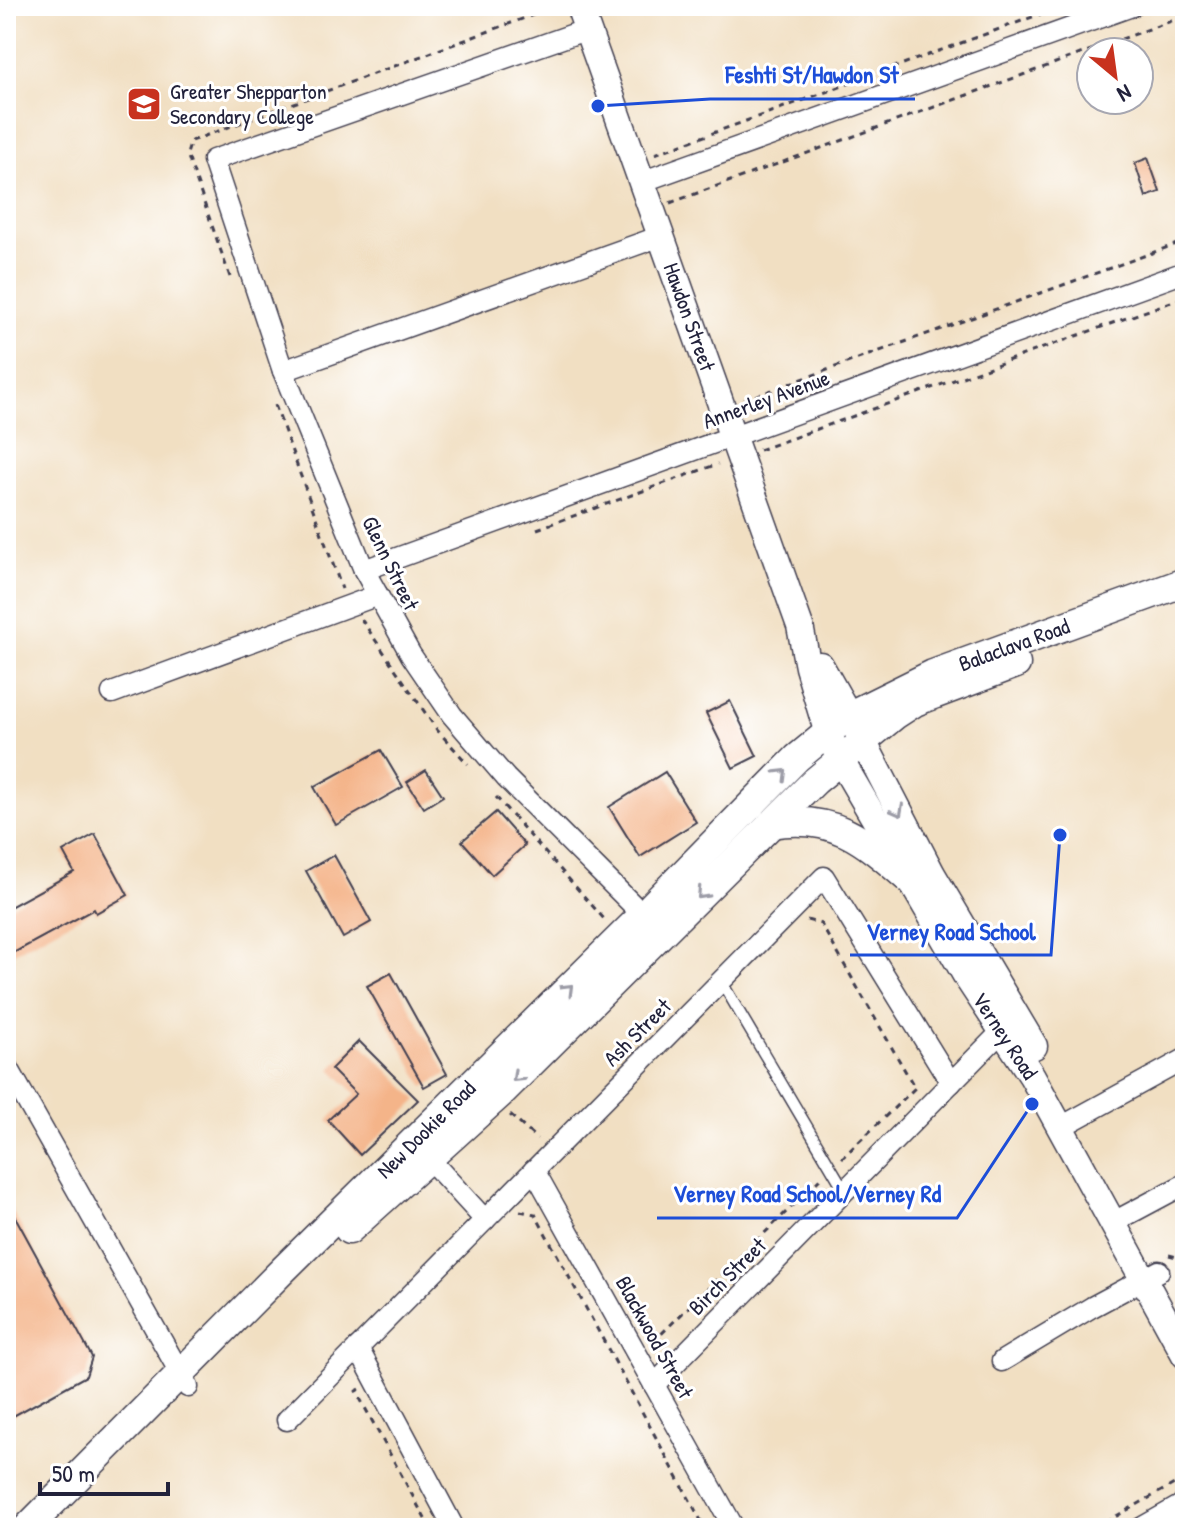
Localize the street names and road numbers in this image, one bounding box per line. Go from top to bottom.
street label: Hawdon Street [657,259,723,375]
street label: Annerley Avenue [699,362,834,436]
street label: Glenn Street [355,511,427,615]
street label: Balaclava Road [954,610,1074,678]
street label: Verney Road [966,986,1045,1085]
street label: Ash Street [596,991,678,1073]
street label: New Dookie Road [370,1073,482,1185]
street label: Birch Street [682,1230,773,1321]
street label: Blackwood Street [609,1270,701,1404]

